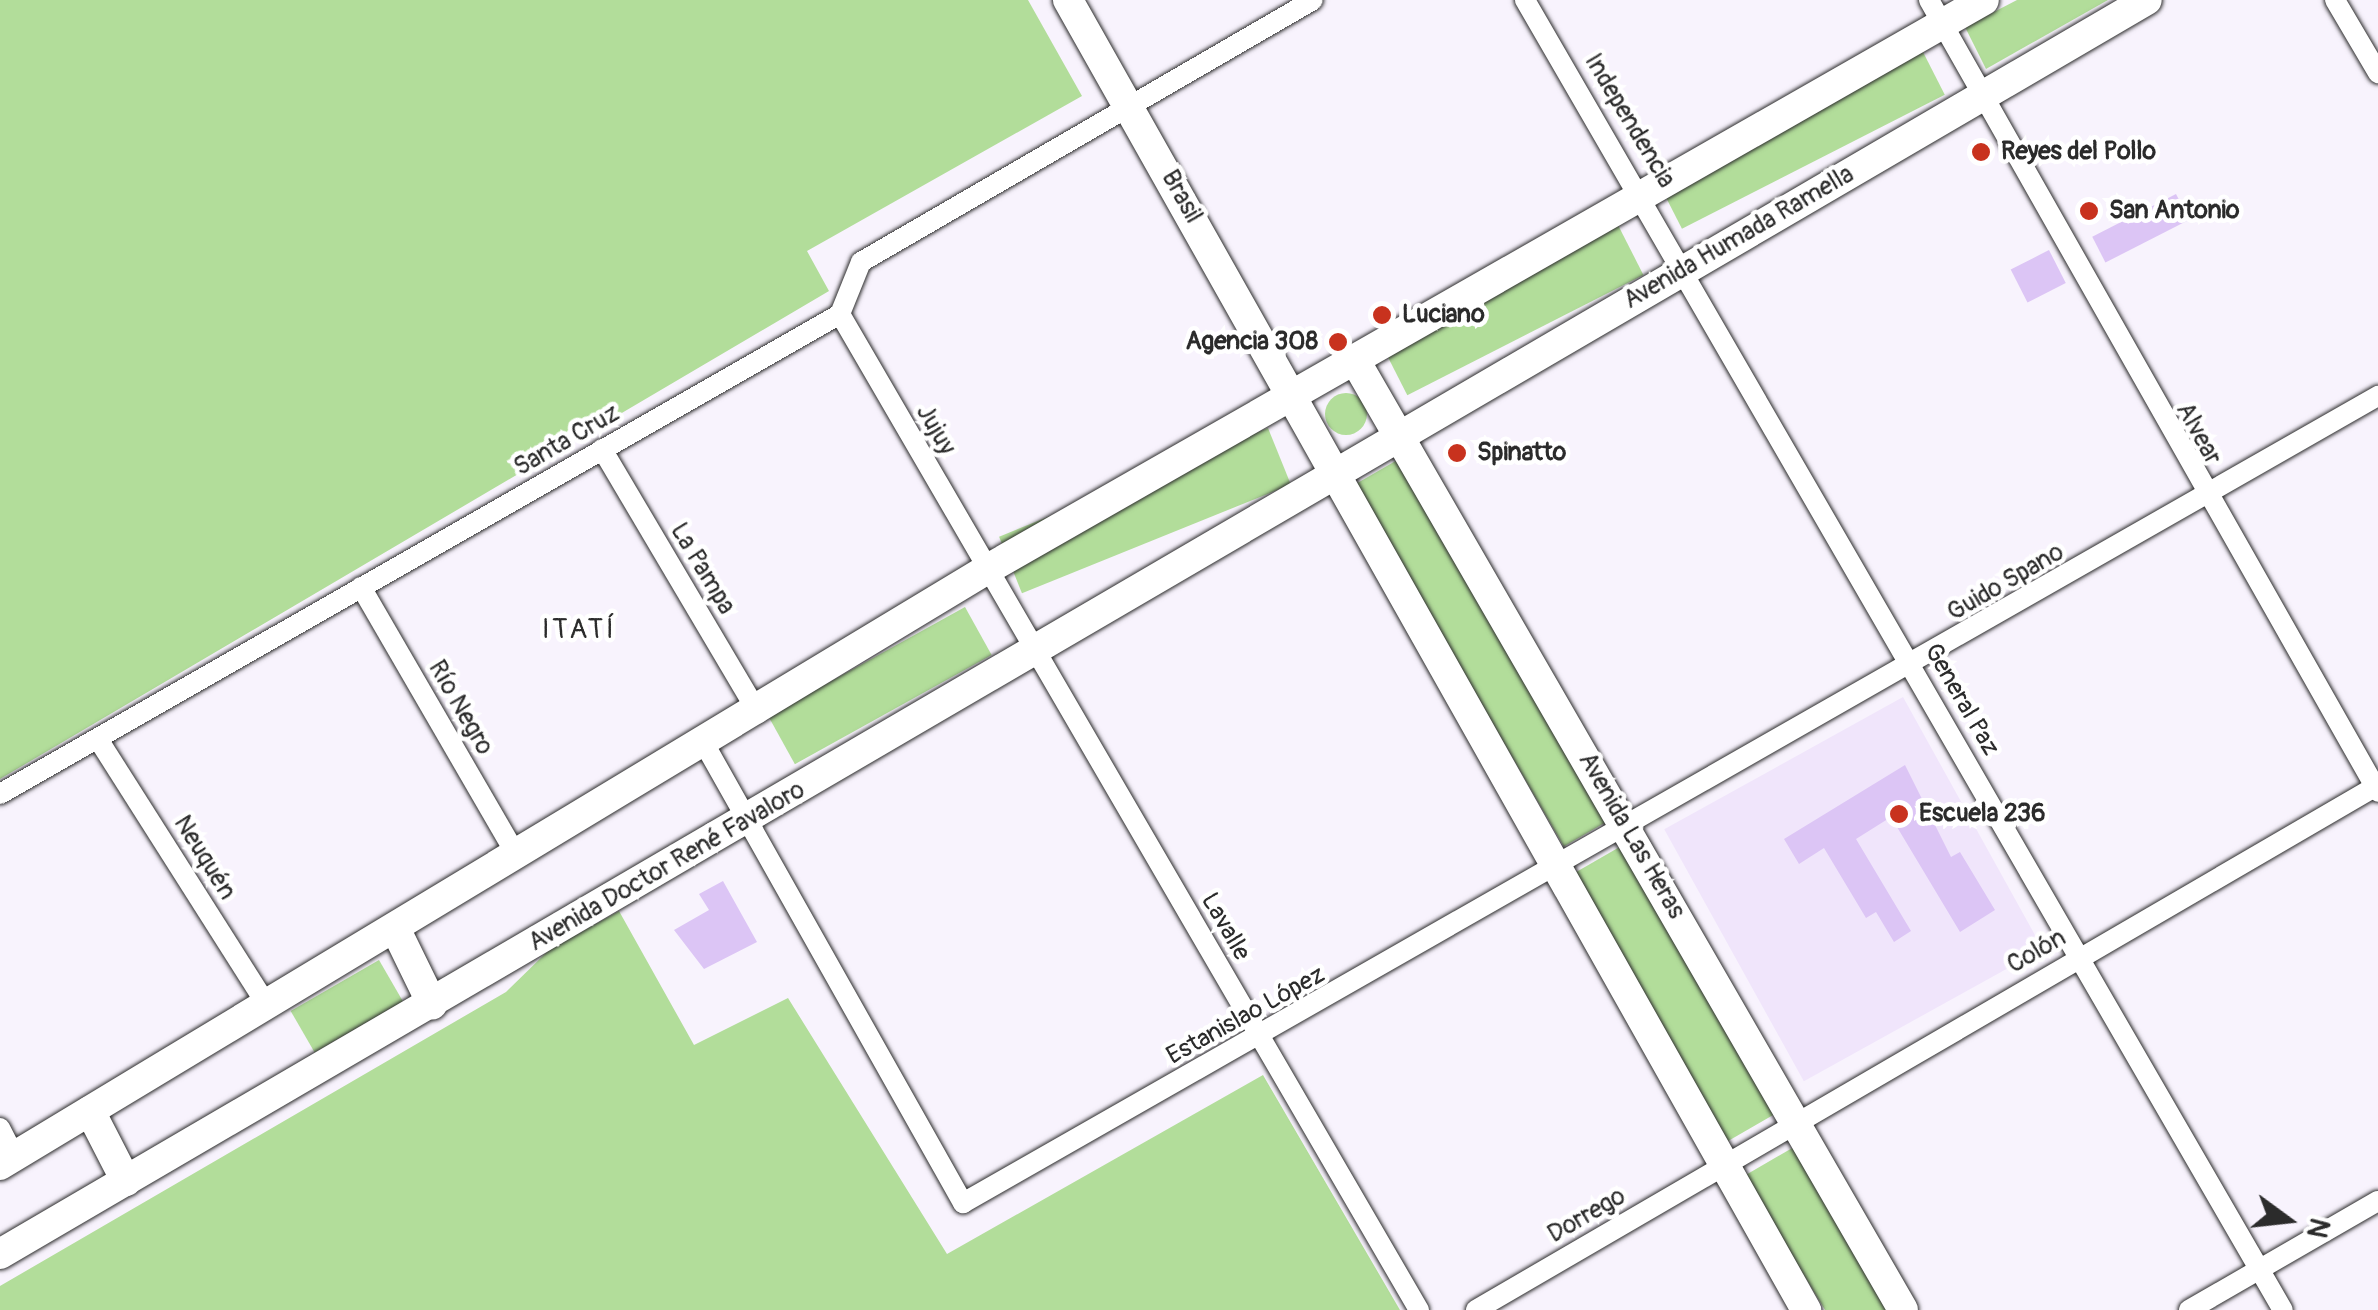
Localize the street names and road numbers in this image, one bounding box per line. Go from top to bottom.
street label: Independencia [1577,49,1681,193]
street label: Avenida Humada Ramella [1619,160,1859,316]
street label: Brasil [1154,165,1208,229]
street label: Alvear [2169,398,2227,470]
street label: Santa Cruz [509,399,625,483]
street label: Jujuy [909,400,961,460]
street label: La Pampa [663,518,741,620]
street label: Guido Spano [1942,538,2070,628]
street label: General Paz [1917,639,2005,761]
street label: Río Negro [421,655,499,761]
street label: Avenida Las Heras [1571,748,1691,924]
street label: Avenida Doctor René Favaloro [524,776,810,958]
street label: Neuquén [166,810,242,906]
street label: Lavalle [1194,888,1256,966]
street label: Colón [2002,923,2072,981]
street label: Estanislao López [1162,960,1330,1072]
street label: Dorrego [1543,1182,1631,1250]

